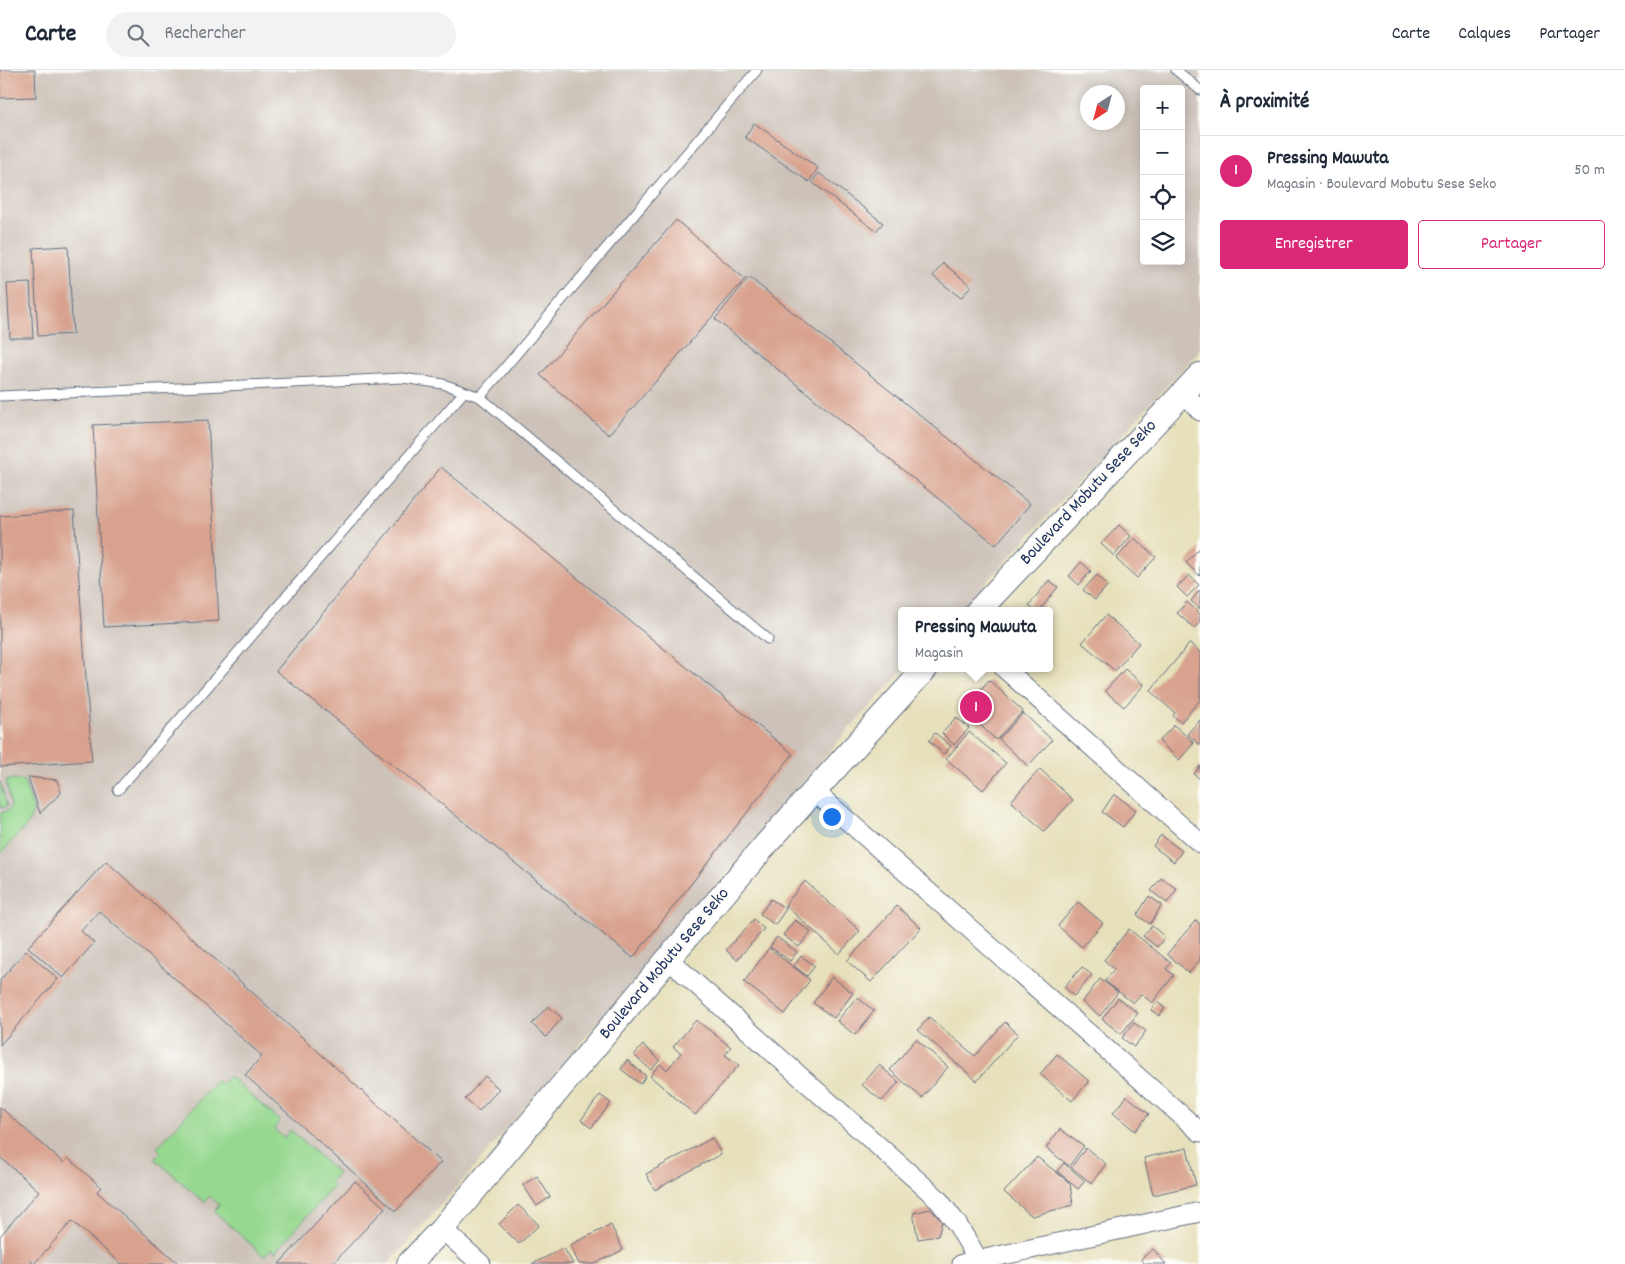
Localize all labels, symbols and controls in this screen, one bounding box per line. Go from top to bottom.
search box [106,12,456,57]
text: Carte [25,18,76,52]
icon: search [124,21,152,49]
text: Rechercher [164,21,246,48]
text: Carte [1392,22,1430,47]
text: Calques [1458,22,1511,47]
text: Partager [1539,22,1600,47]
north arrow [1080,85,1125,130]
map controls [1140,85,1185,265]
button: + [1140,85,1185,130]
text: À proximité [1220,88,1309,118]
button: − [1140,130,1185,175]
text: Pressing Mawuta [1267,146,1388,173]
text: 1 [1234,159,1238,182]
text: 50 m [1574,159,1605,182]
text: Magasin · Boulevard Mobutu Sese Seko [1267,173,1496,196]
button: locate [1140,175,1185,220]
button: layers [1140,220,1185,265]
button: Enregistrer [1220,220,1408,269]
button: Partager [1418,220,1605,269]
street label: Boulevard Mobutu Sese Seko [1015,415,1163,571]
popup [898,607,1053,672]
text: Pressing Mawuta [915,615,1036,642]
text: Magasin [915,642,963,665]
pin: 1 [960,688,992,726]
your location [819,804,845,830]
street label: Boulevard Mobutu Sese Seko [594,883,736,1045]

